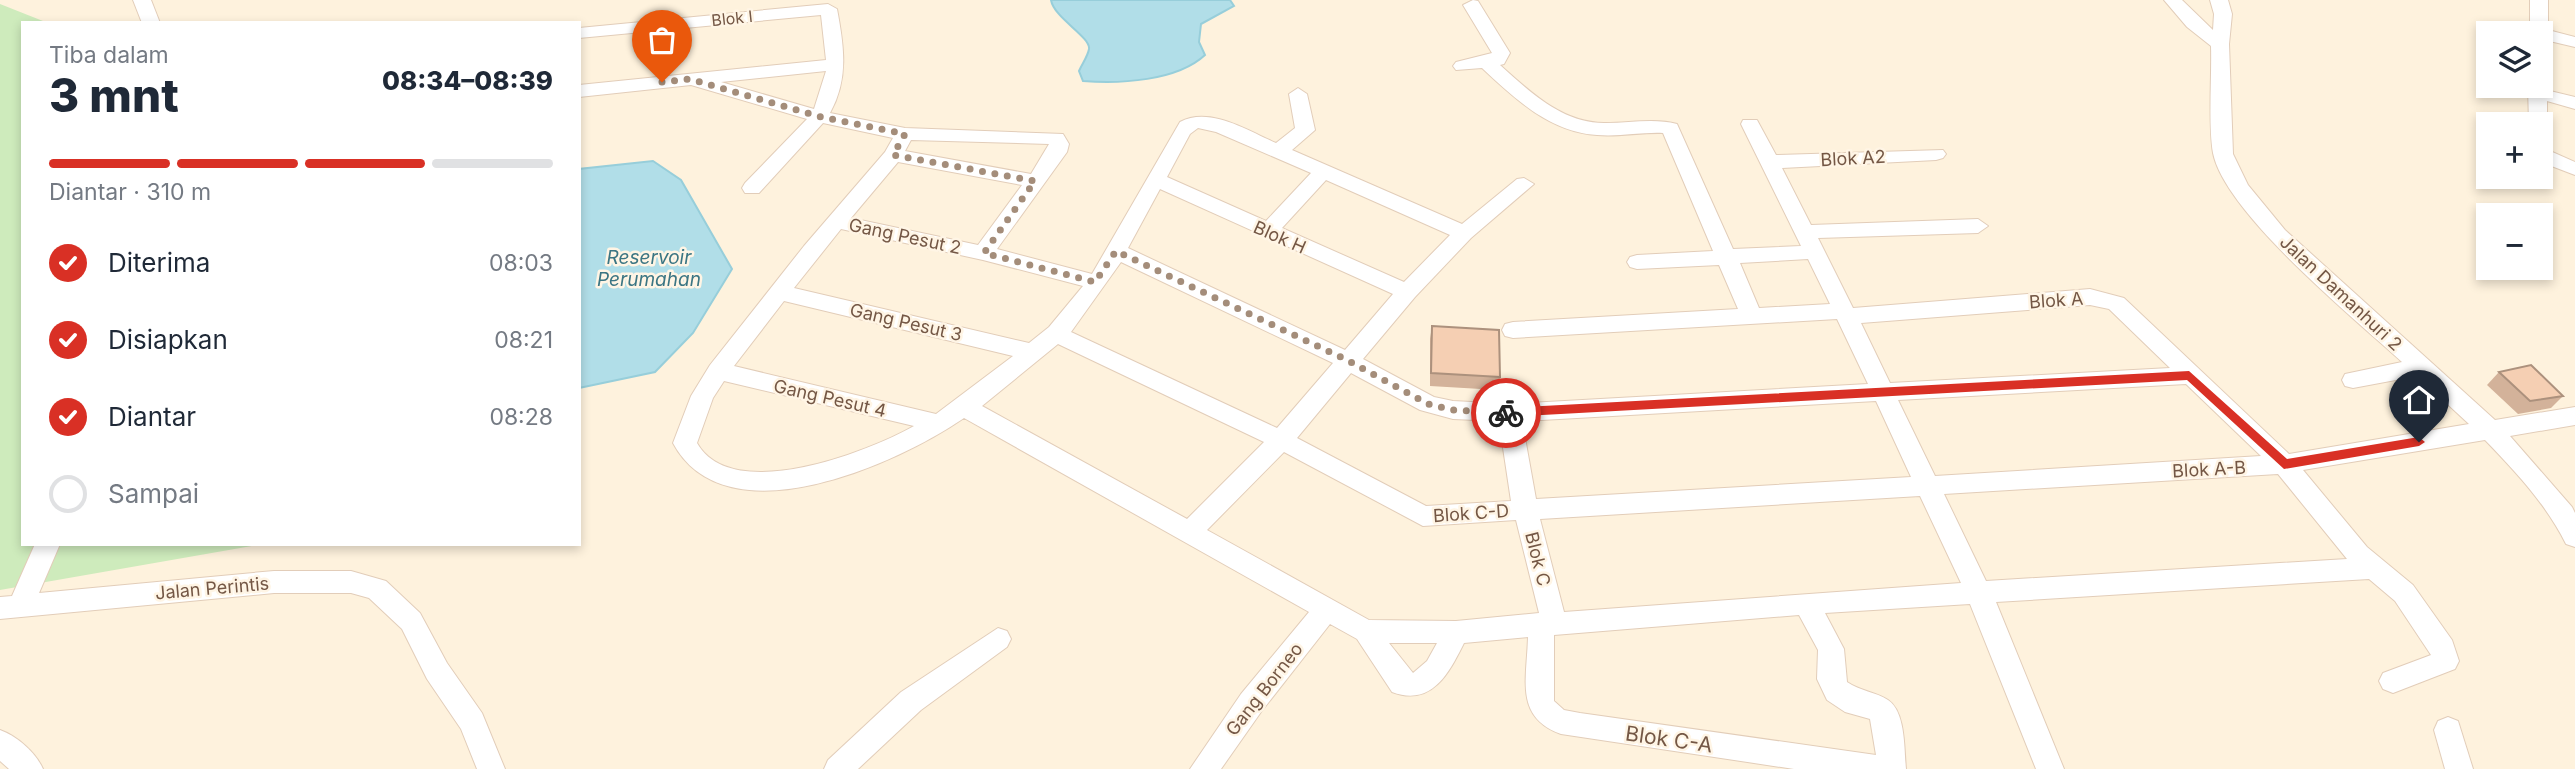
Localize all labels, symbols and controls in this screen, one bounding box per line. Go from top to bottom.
street label: Blok I [710,6,754,30]
pin [632,10,692,82]
icon: bag [643,21,681,59]
map controls [2476,21,2553,280]
button: layers [2476,21,2553,98]
text: Tiba dalam [49,41,169,69]
text: 08:34–08:39 [382,65,553,96]
text: 3 mnt [49,67,179,123]
button: + [2476,112,2553,189]
street label: Blok A2 [1820,146,1886,170]
text: Diantar · 310 m [49,178,211,206]
button: − [2476,203,2553,280]
street label: Gang Pesut 2 [847,214,963,258]
street label: Blok H [1250,216,1310,258]
street label: Jalan Damanhuri 2 [2276,231,2406,355]
icon: check [49,244,87,282]
water label: Reservoir Perumahan [597,246,701,291]
text: Diterima [108,247,210,278]
text: 08:03 [489,249,553,277]
street label: Blok A [2028,288,2084,312]
street label: Gang Pesut 3 [848,299,964,345]
icon: check [49,321,87,359]
text: Disiapkan [108,324,228,355]
text: 08:21 [494,326,553,354]
pin [2389,370,2449,442]
street label: Gang Pesut 4 [772,375,888,421]
courier [1471,378,1541,448]
icon: home [2400,381,2438,419]
icon: bike [1487,394,1525,432]
icon: check [49,398,87,436]
text: Diantar [108,401,196,432]
text: 08:28 [489,403,553,431]
street label: Blok A-B [2172,457,2246,481]
text: Sampai [108,478,199,509]
street label: Blok C-D [1432,500,1510,526]
street label: Blok C [1521,530,1555,588]
street label: Jalan Perintis [154,573,270,603]
street label: Gang Borneo [1221,638,1307,740]
street label: Blok C-A [1624,721,1714,757]

